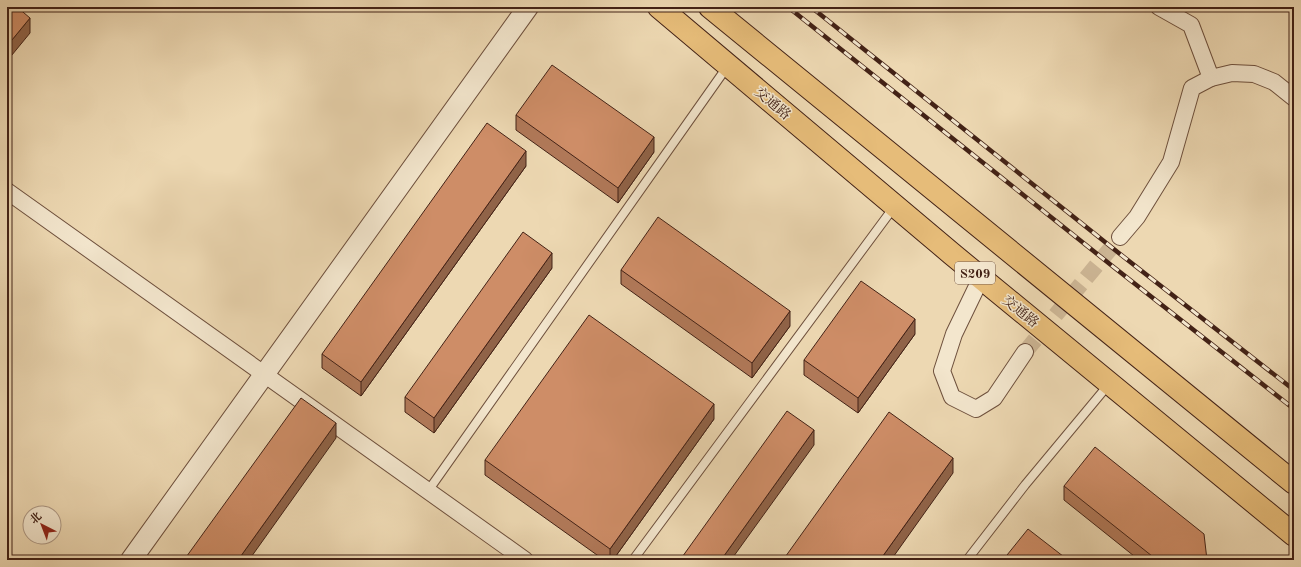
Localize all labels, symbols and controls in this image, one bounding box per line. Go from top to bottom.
street label: 交通路 [752,84,794,123]
road number: S209 [955,262,995,284]
street label: 交通路 [1000,292,1042,330]
north arrow [22,505,62,545]
text: 北 [28,510,44,526]

